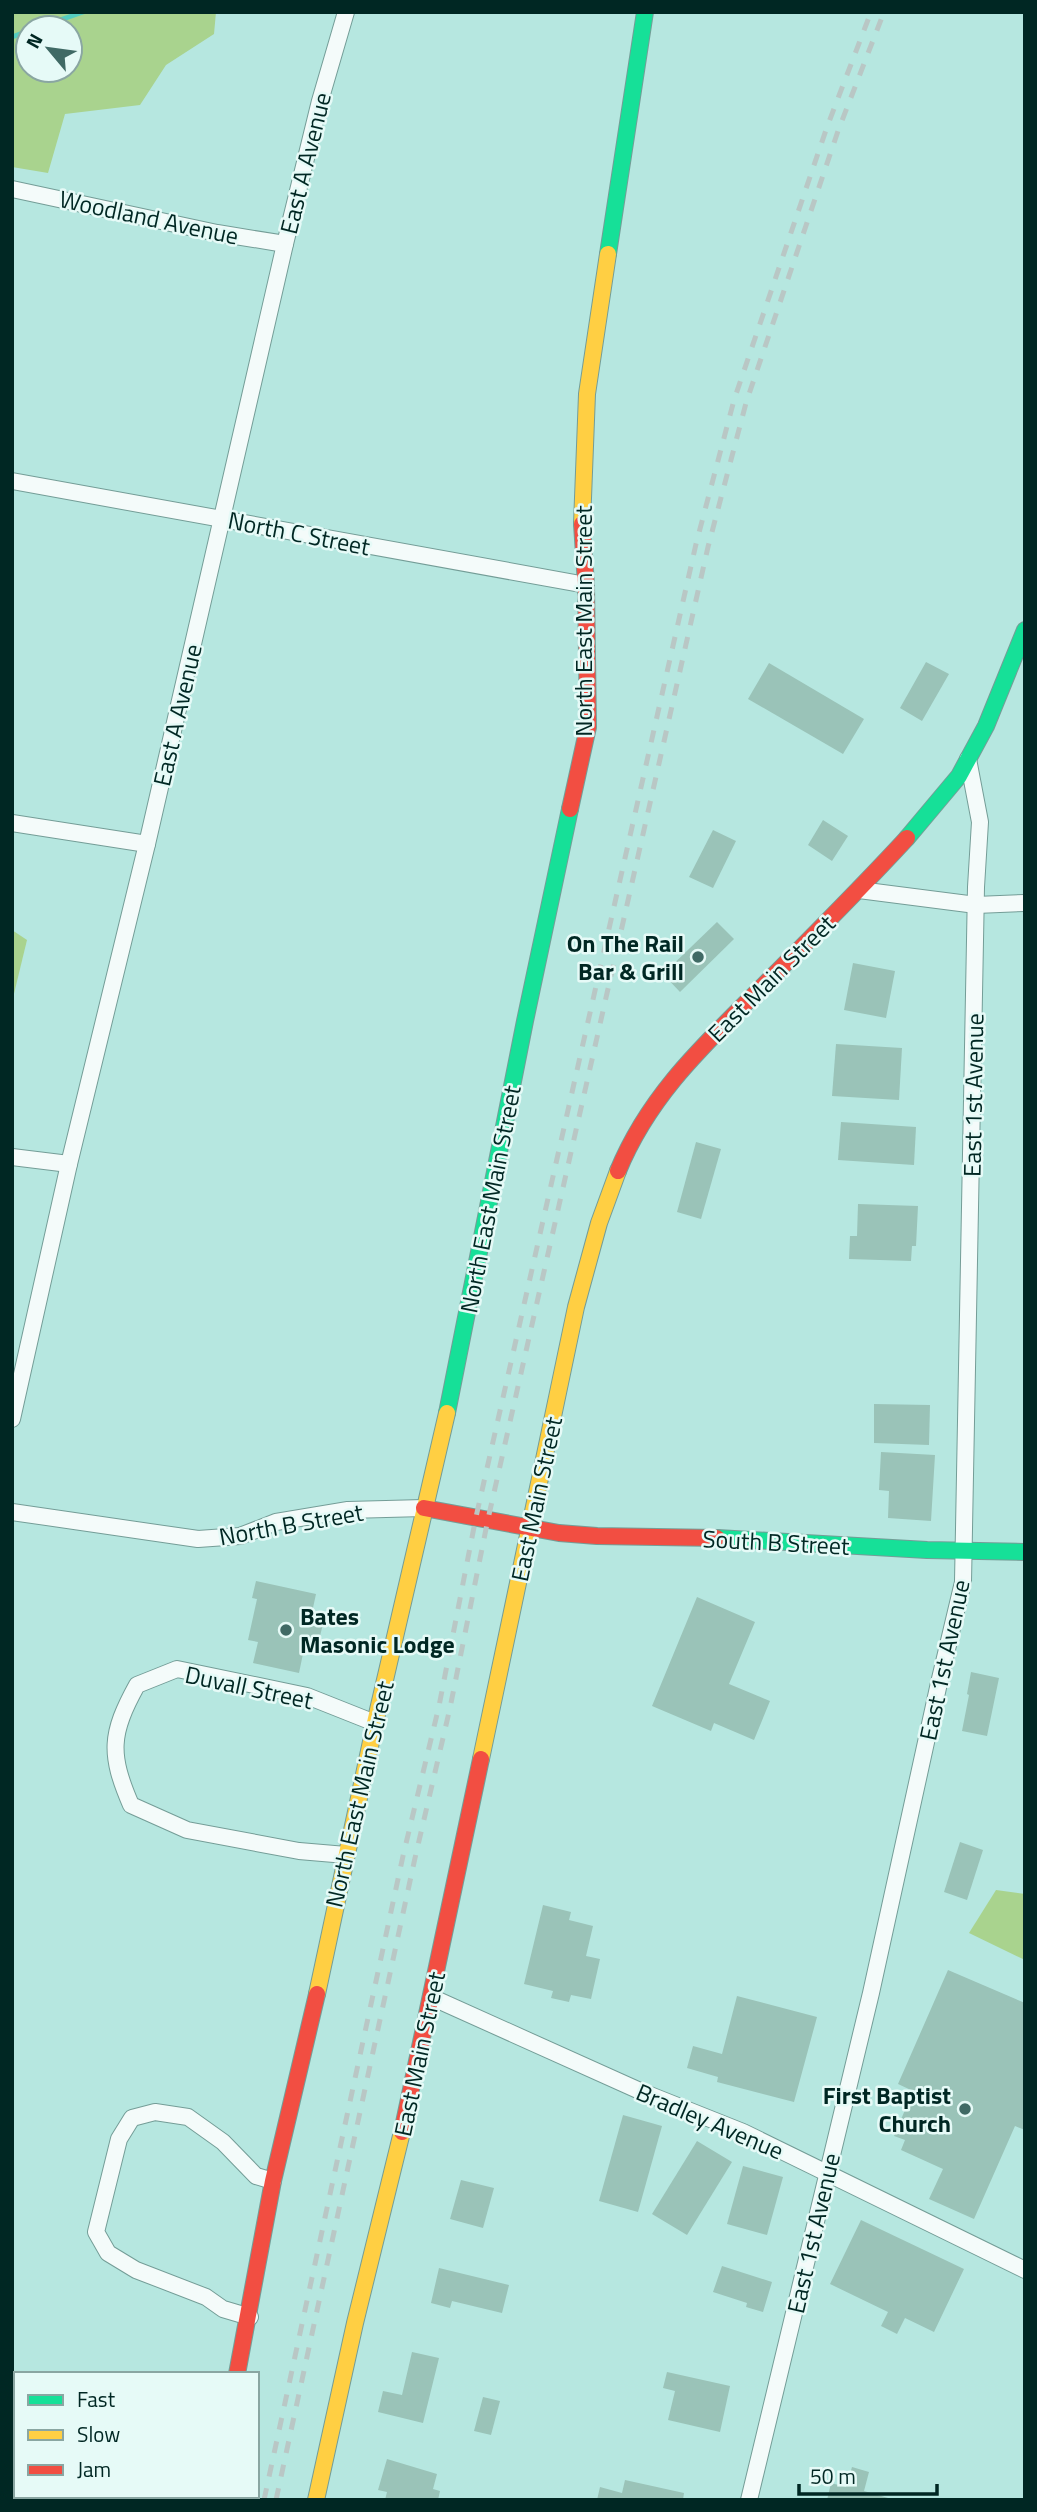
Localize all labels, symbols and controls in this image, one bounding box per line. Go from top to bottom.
north arrow [14,14,84,84]
text: N [18,28,50,53]
street label: East A Avenue [270,88,340,238]
street label: Woodland Avenue [56,180,242,254]
street label: North C Street [225,502,374,565]
street label: North East Main Street [565,505,601,737]
street label: East A Avenue [143,640,211,790]
street label: East Main Street [699,906,843,1050]
place label: On The Rail Bar & Grill [567,925,684,989]
marker: On The Rail Bar & Grill [690,949,706,965]
street label: East 1st Avenue [954,1013,992,1177]
street label: North East Main Street [450,1081,530,1316]
street label: East Main Street [501,1413,571,1585]
street label: North B Street [216,1494,366,1554]
street label: South B Street [702,1520,851,1564]
street label: East 1st Avenue [909,1576,979,1744]
place label: Bates Masonic Lodge [300,1598,455,1662]
marker: Bates Masonic Lodge [278,1622,294,1638]
street label: Duvall Street [182,1656,317,1718]
street label: North East Main Street [315,1677,403,1911]
street label: East Main Street [384,1968,454,2140]
street label: Bradley Avenue [631,2074,789,2168]
place label: First Baptist Church [823,2077,951,2141]
marker: First Baptist Church [957,2101,973,2117]
street label: East 1st Avenue [777,2149,849,2317]
legend [14,2372,259,2498]
text: Fast [77,2383,116,2415]
text: Slow [77,2418,120,2450]
scale bar [799,2452,937,2496]
text: Jam [77,2453,111,2485]
text: 50 m [810,2460,856,2492]

